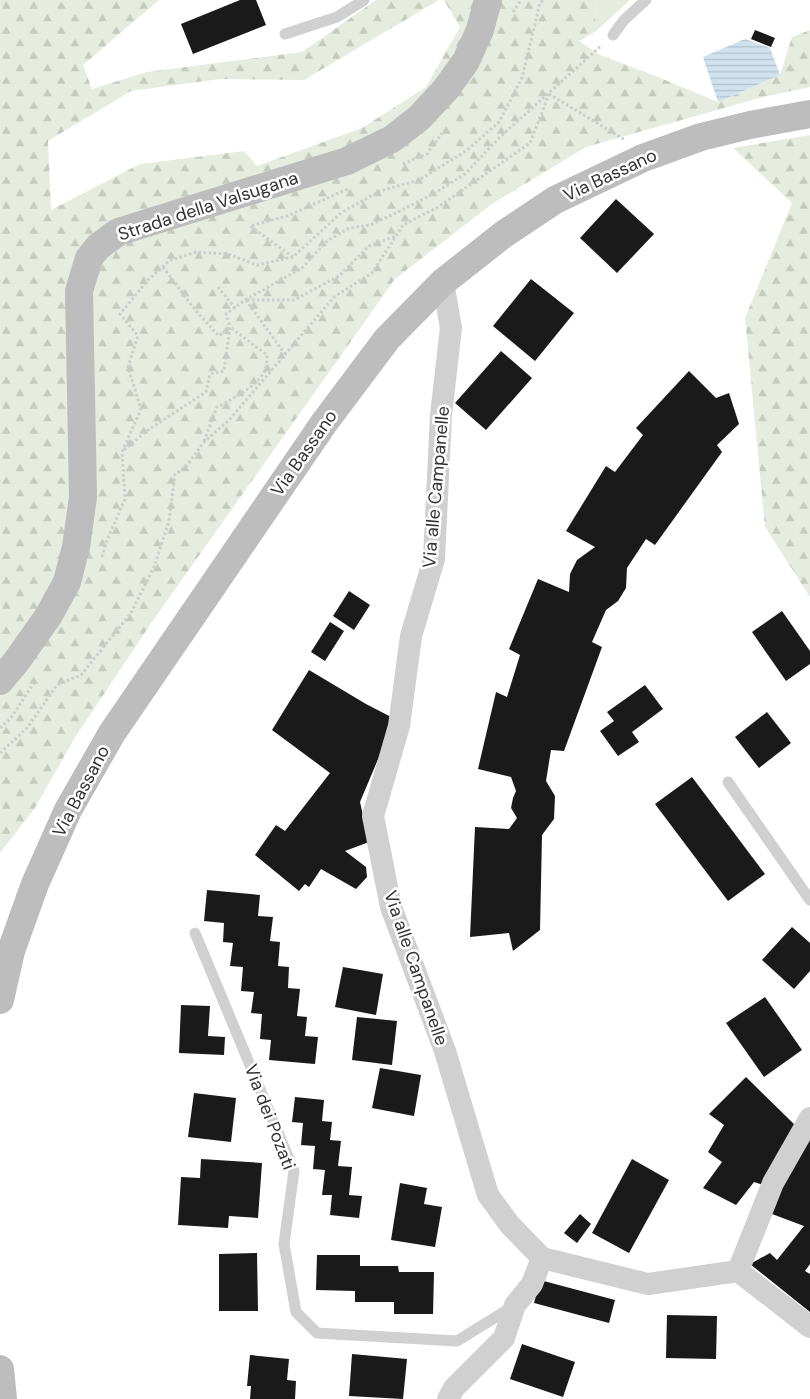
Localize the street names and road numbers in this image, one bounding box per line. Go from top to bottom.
street label: Via Bassano [559,143,661,207]
street label: Strada della Valsugana [115,166,301,246]
street label: Via Bassano [265,405,343,501]
street label: Via alle Campanelle [417,405,455,569]
street label: Via Bassano [47,741,115,841]
street label: Via alle Campanelle [378,887,454,1049]
street label: Via dei Pozati [239,1061,301,1173]

